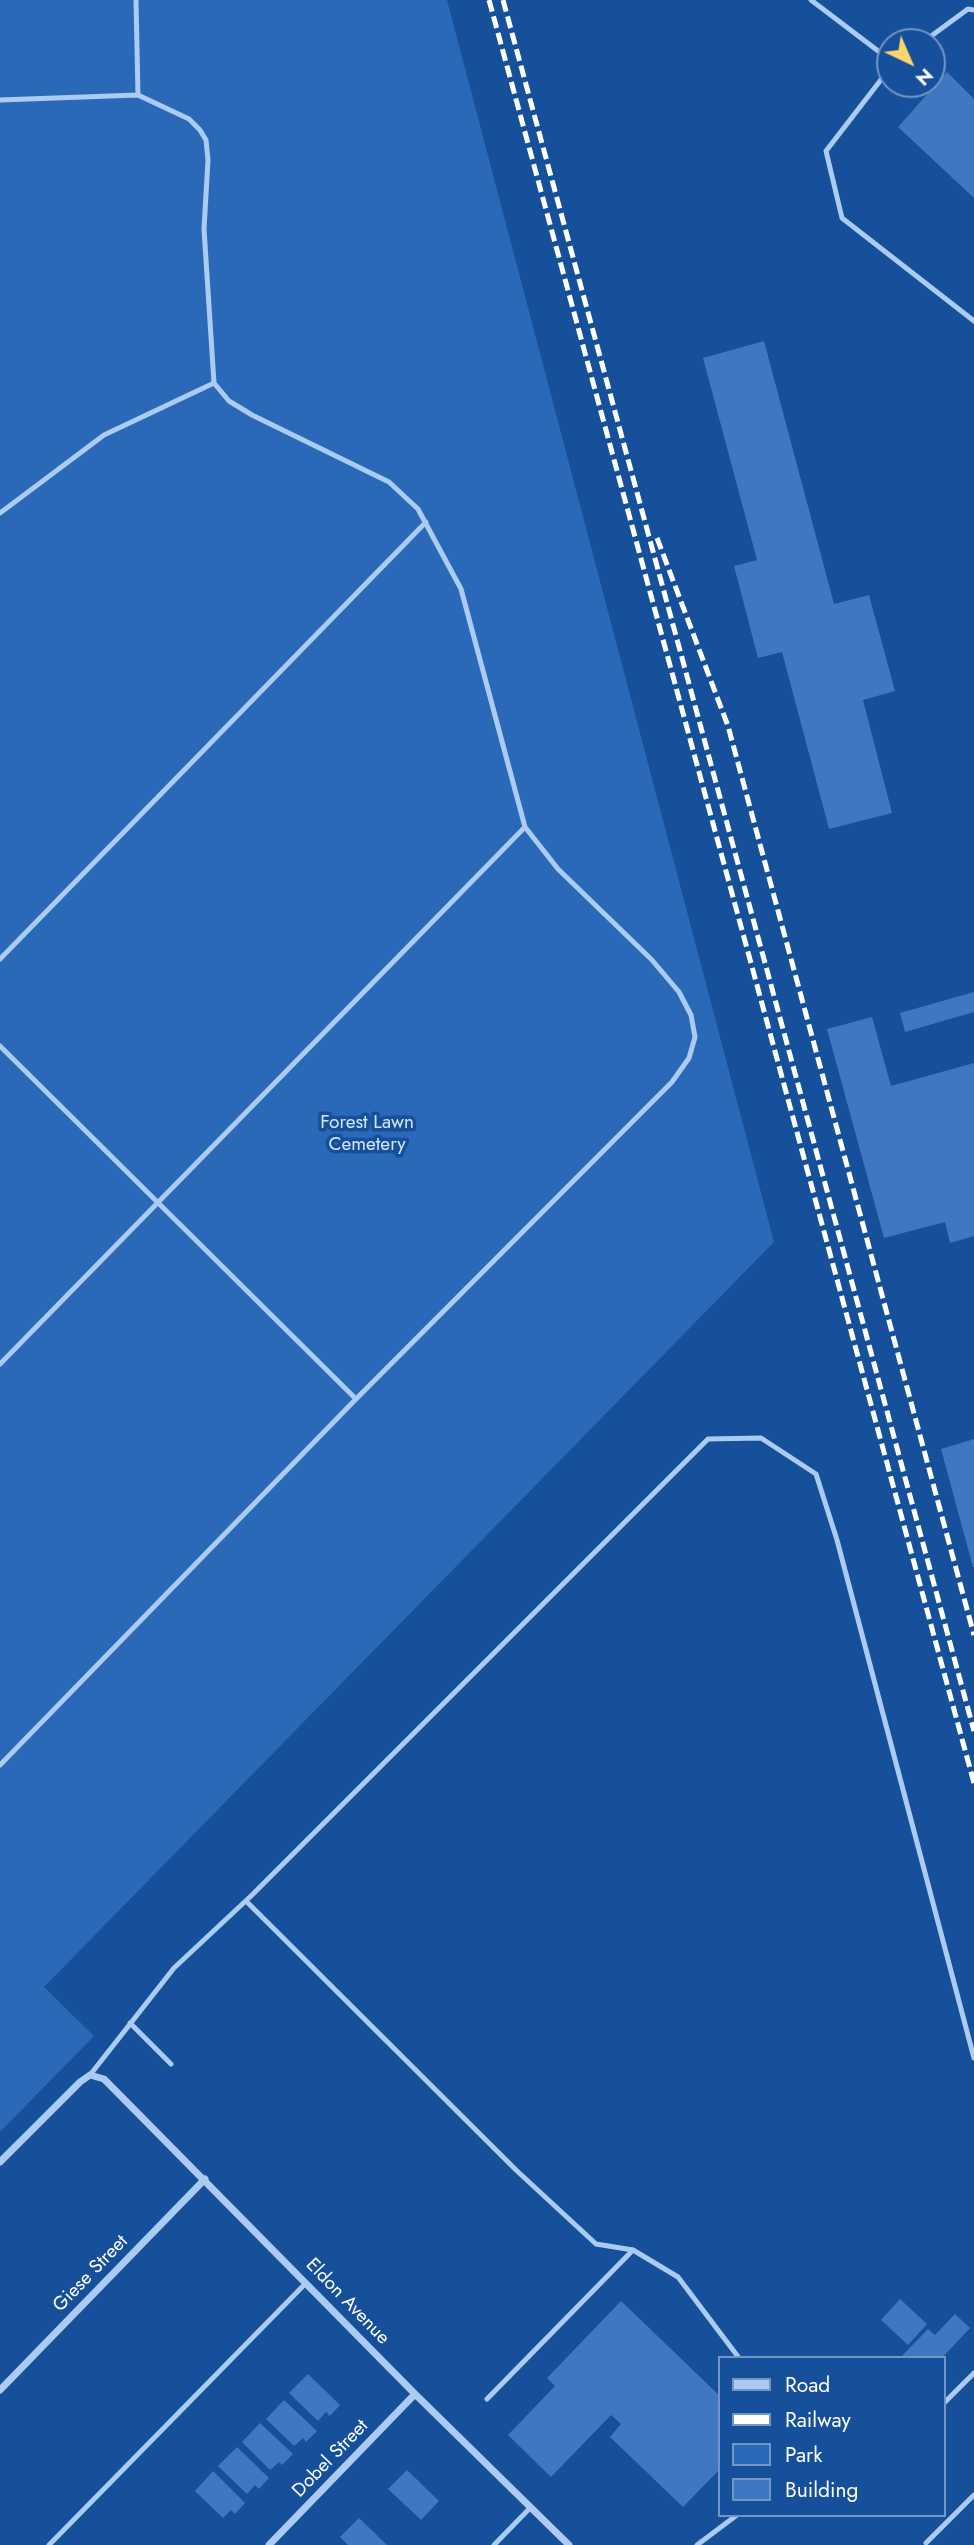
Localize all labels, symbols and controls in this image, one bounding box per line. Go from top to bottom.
north arrow [876,28,946,98]
text: N [910,62,939,92]
park label: Forest Lawn Cemetery [320,1112,414,1156]
street label: Giese Street [49,2231,133,2317]
street label: Eldon Avenue [300,2254,394,2350]
legend [718,2356,946,2517]
text: Road [785,2370,830,2400]
text: Railway [785,2405,851,2435]
street label: Dobel Street [288,2415,374,2503]
text: Park [785,2440,822,2470]
text: Building [785,2475,858,2505]

